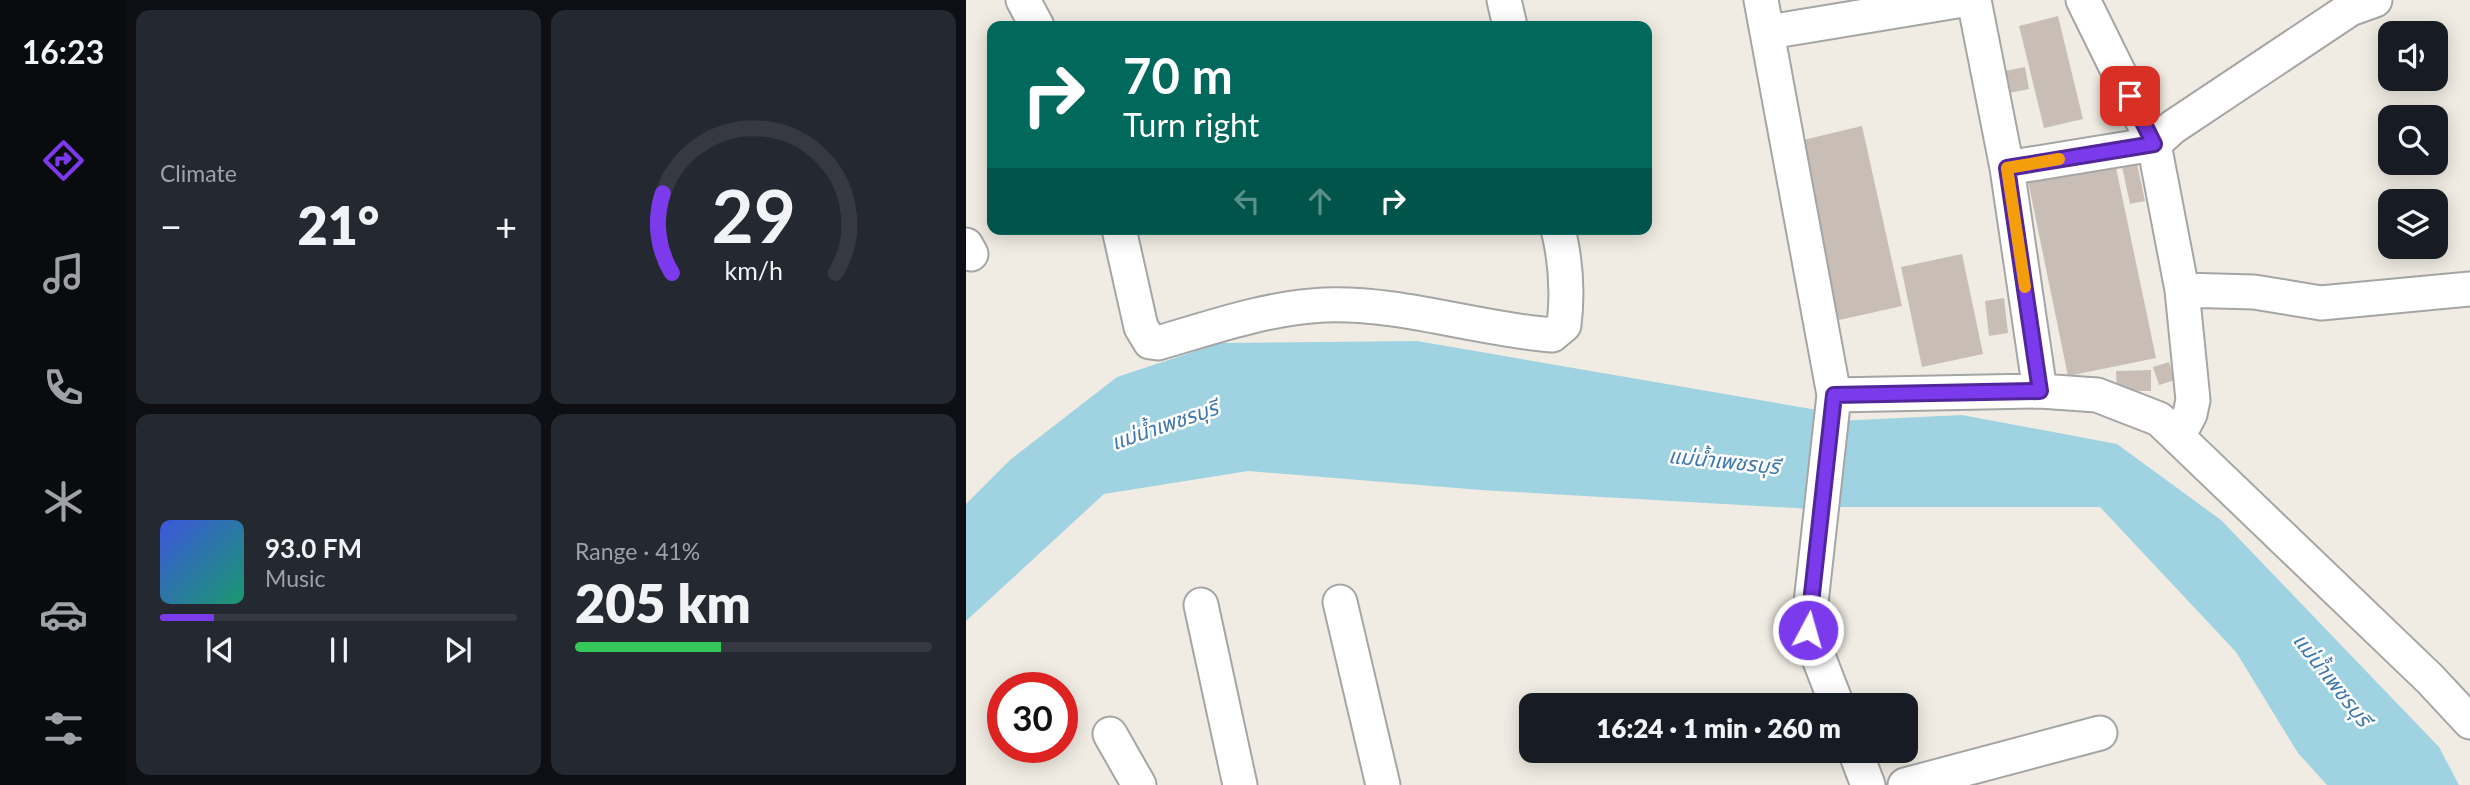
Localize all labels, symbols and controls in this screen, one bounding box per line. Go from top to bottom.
map controls [2378,21,2448,259]
button: sound [2378,21,2448,91]
text: 16:23 [22,32,104,71]
text: 70 m [1123,46,1233,104]
icon: right [1008,49,1099,140]
pin [2100,66,2160,126]
icon: arrive [2111,77,2149,115]
text: Turn right [1123,105,1259,144]
button: search [2378,105,2448,175]
icon: directions [39,136,88,185]
text: Climate [160,159,237,187]
text: 29 [711,171,796,259]
icon: left [1228,182,1266,220]
icon: ahead [1301,182,1339,220]
icon: right [1374,182,1412,220]
button: layers [2378,189,2448,259]
text: 21° [298,194,379,256]
text: − [160,203,182,249]
text: + [495,203,517,249]
icon: music [39,249,88,298]
text: km/h [724,255,783,285]
icon: phone [39,363,88,412]
water label: แม่น้ำเพชรบุรี [1107,392,1225,456]
water label: แม่น้ำเพชรบุรี [1667,441,1785,481]
icon: climate [39,477,88,526]
text: 93.0 FM [265,532,362,564]
text: Range · 41% [575,537,700,565]
text: Music [265,564,325,592]
text: 205 km [575,572,751,634]
icon: car [39,590,88,639]
position arrow [1771,593,1845,667]
water label: แม่น้ำเพชรบุรี [2287,627,2380,735]
icon: previous [201,631,239,669]
icon: pause [320,631,358,669]
icon: next [439,631,477,669]
speed limit sign: 30 [987,672,1078,763]
icon: filters [39,704,88,753]
text: 16:24 · 1 min · 260 m [1596,712,1841,744]

